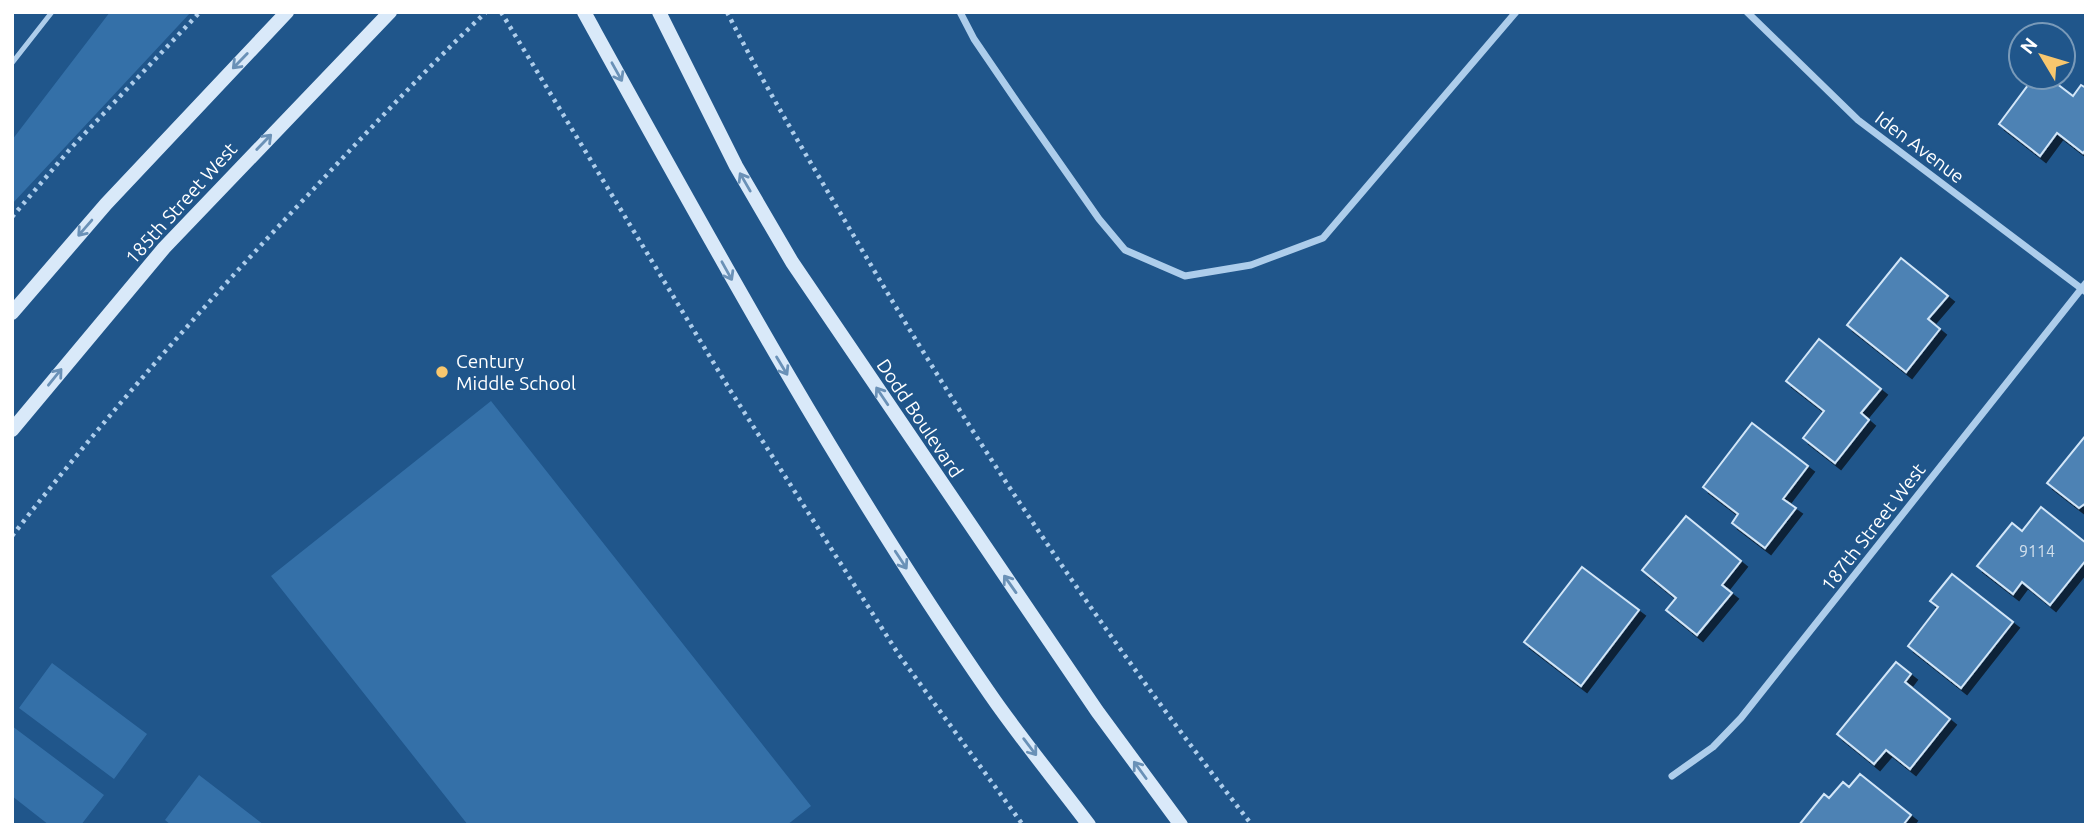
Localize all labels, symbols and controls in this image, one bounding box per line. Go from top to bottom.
north arrow [2007,21,2077,91]
text: N [2016,33,2042,58]
one-way arrow [231,53,248,70]
one-way arrow [611,61,624,82]
street label: Iden Avenue [1871,106,1969,188]
one-way arrow [255,134,272,151]
street label: 185th Street West [121,137,242,268]
one-way arrow [738,172,752,192]
one-way arrow [77,219,93,237]
one-way arrow [720,260,734,280]
place label: Century Middle School [456,350,576,394]
one-way arrow [776,355,790,375]
street label: Dodd Boulevard [872,355,968,481]
marker: Century Middle School [434,364,450,380]
one-way arrow [47,369,63,387]
one-way arrow [874,386,888,406]
street label: 187th Street West [1816,458,1930,595]
house number: 9114 [2019,542,2055,560]
one-way arrow [894,549,908,569]
one-way arrow [1003,575,1017,594]
one-way arrow [1022,737,1037,756]
one-way arrow [1132,761,1147,780]

